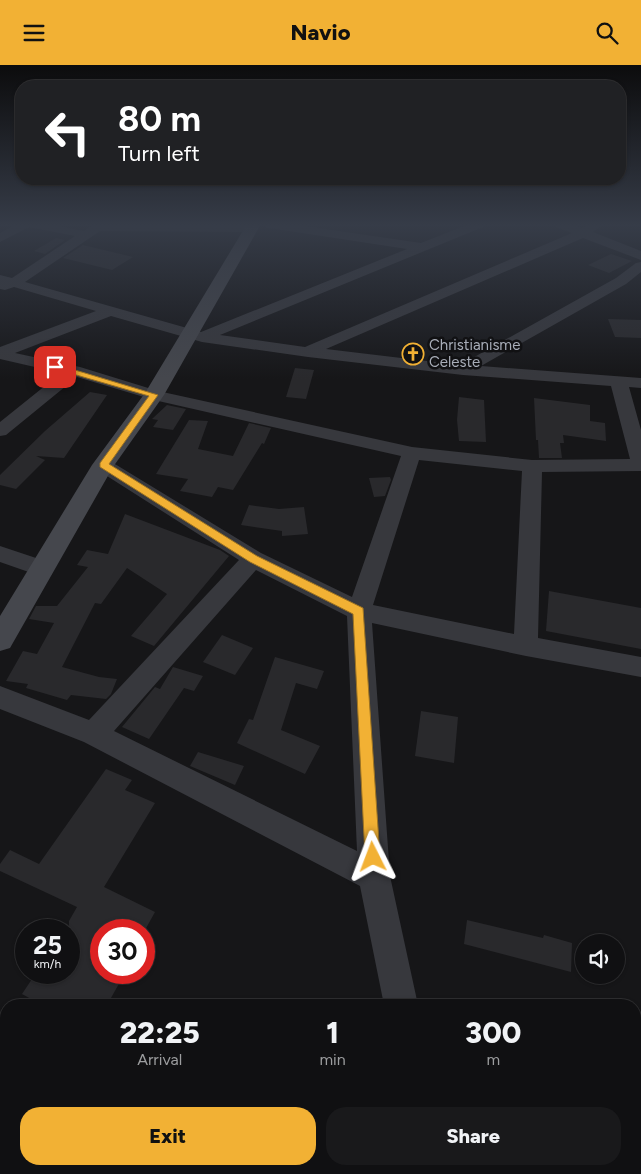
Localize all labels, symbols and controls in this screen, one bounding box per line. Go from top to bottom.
icon: menu [20,19,48,47]
text: Navio [291,19,351,46]
icon: search [593,19,621,47]
text: 80 m [118,98,201,140]
icon: left [35,100,100,165]
text: Turn left [118,140,200,167]
place label: Christianisme Celeste [429,336,520,371]
church icon: Christianisme Celeste [401,342,425,366]
pin [34,346,76,388]
icon: arrive [41,353,69,381]
position arrow [346,830,398,882]
speed limit sign: 30 [90,919,155,984]
text: 25 [33,930,62,960]
map controls [575,934,625,984]
button: sound [575,934,625,984]
text: km/h [34,957,61,971]
text: 22:25 [120,1014,200,1051]
text: 1 [326,1014,339,1051]
text: 300 [465,1014,521,1051]
text: Arrival [137,1050,182,1069]
text: min [319,1050,346,1069]
text: m [487,1050,500,1069]
button: Exit [20,1107,316,1165]
button: Share [326,1107,621,1165]

